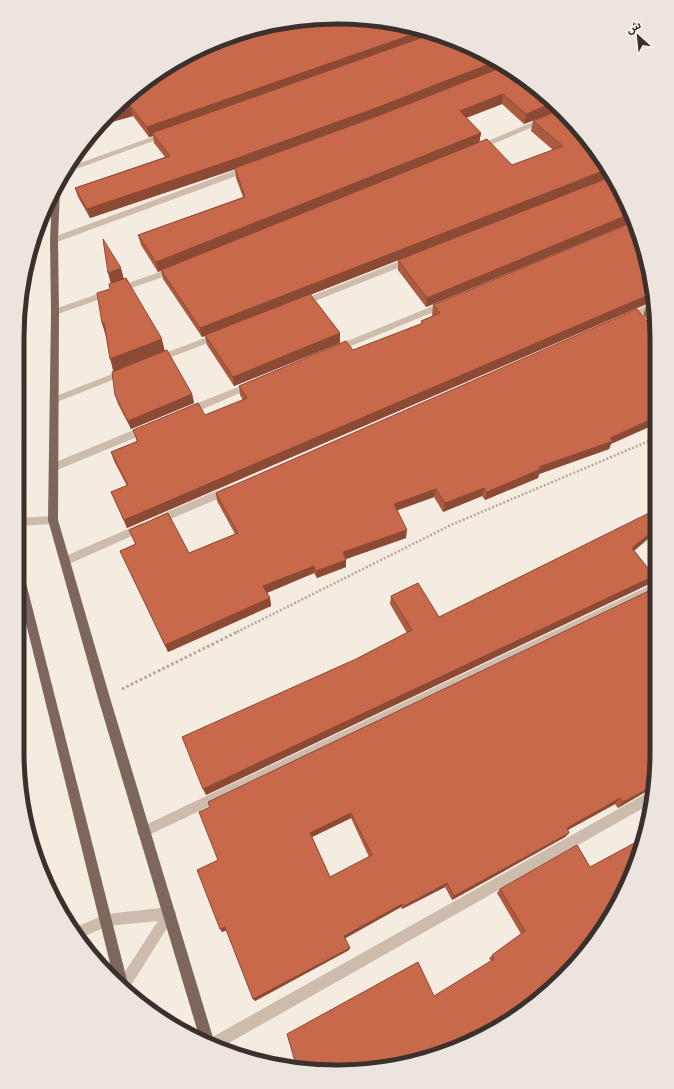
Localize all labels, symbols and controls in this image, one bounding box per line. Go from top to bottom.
north arrow [618,16,658,56]
text: ش [624,17,643,37]

